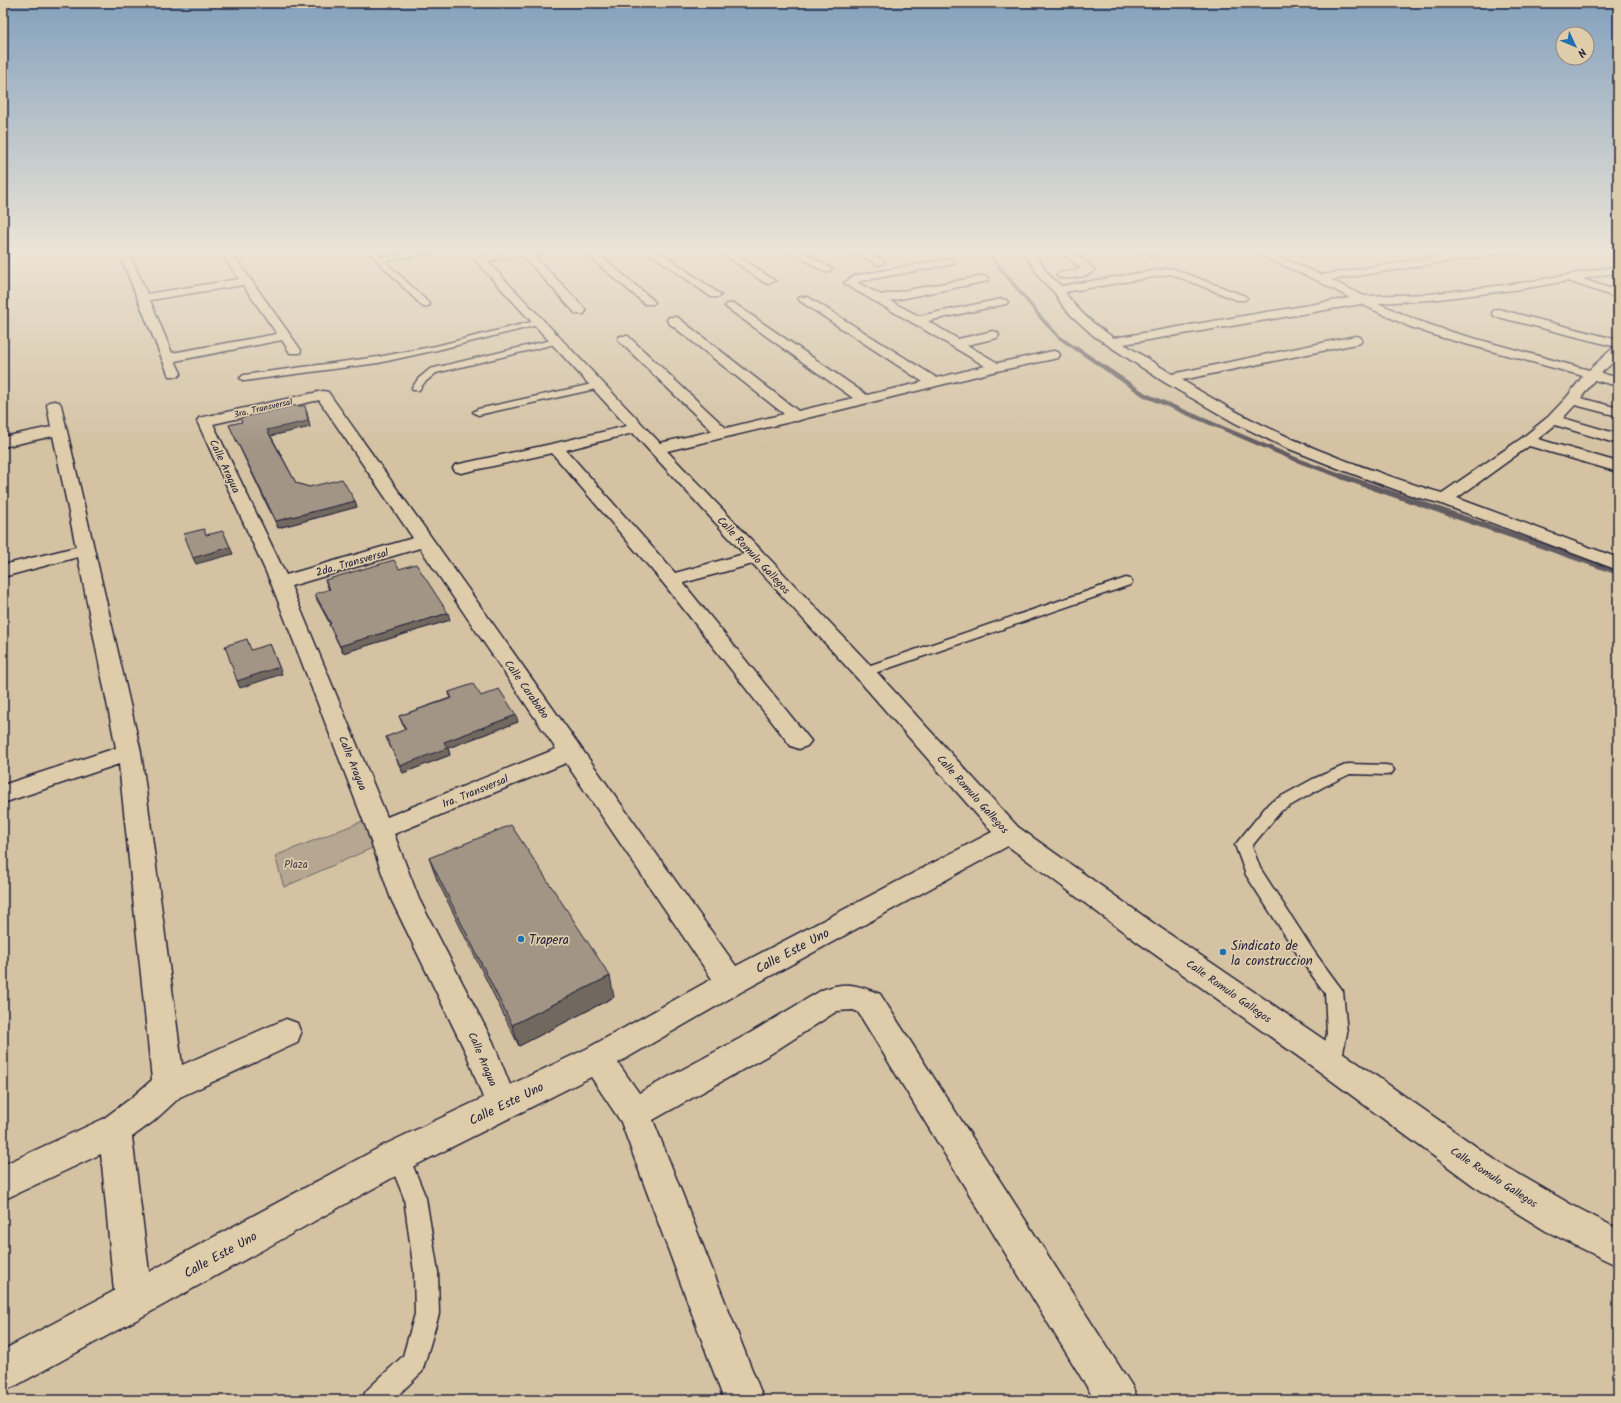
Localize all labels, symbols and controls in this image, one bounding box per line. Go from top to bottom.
north arrow [1555,26,1595,66]
text: N [1573,43,1590,61]
street label: 3ra. Transversal [232,394,295,423]
street label: Calle Aragua [204,436,244,496]
street label: Calle Romulo Gallegos [712,513,795,599]
street label: 2da. Transversal [314,544,391,582]
street label: Calle Carabobo [499,656,553,723]
street label: Calle Aragua [333,733,371,793]
street label: Calle Romulo Gallegos [932,751,1013,839]
street label: 1ra. Transversal [439,770,512,813]
park label: Plaza [284,856,308,874]
street label: Calle Este Uno [752,923,834,980]
place label: Trapera [529,930,569,951]
marker: Trapera [516,934,526,944]
place label: Sindicato de la construccion [1231,936,1313,972]
marker: Sindicato de la construccion [1218,947,1228,957]
street label: Calle Romulo Gallegos [1182,955,1275,1028]
street label: Calle Aragua [463,1029,502,1089]
street label: Calle Este Uno [466,1077,548,1132]
street label: Calle Romulo Gallegos [1446,1143,1541,1213]
street label: Calle Este Uno [180,1226,261,1284]

